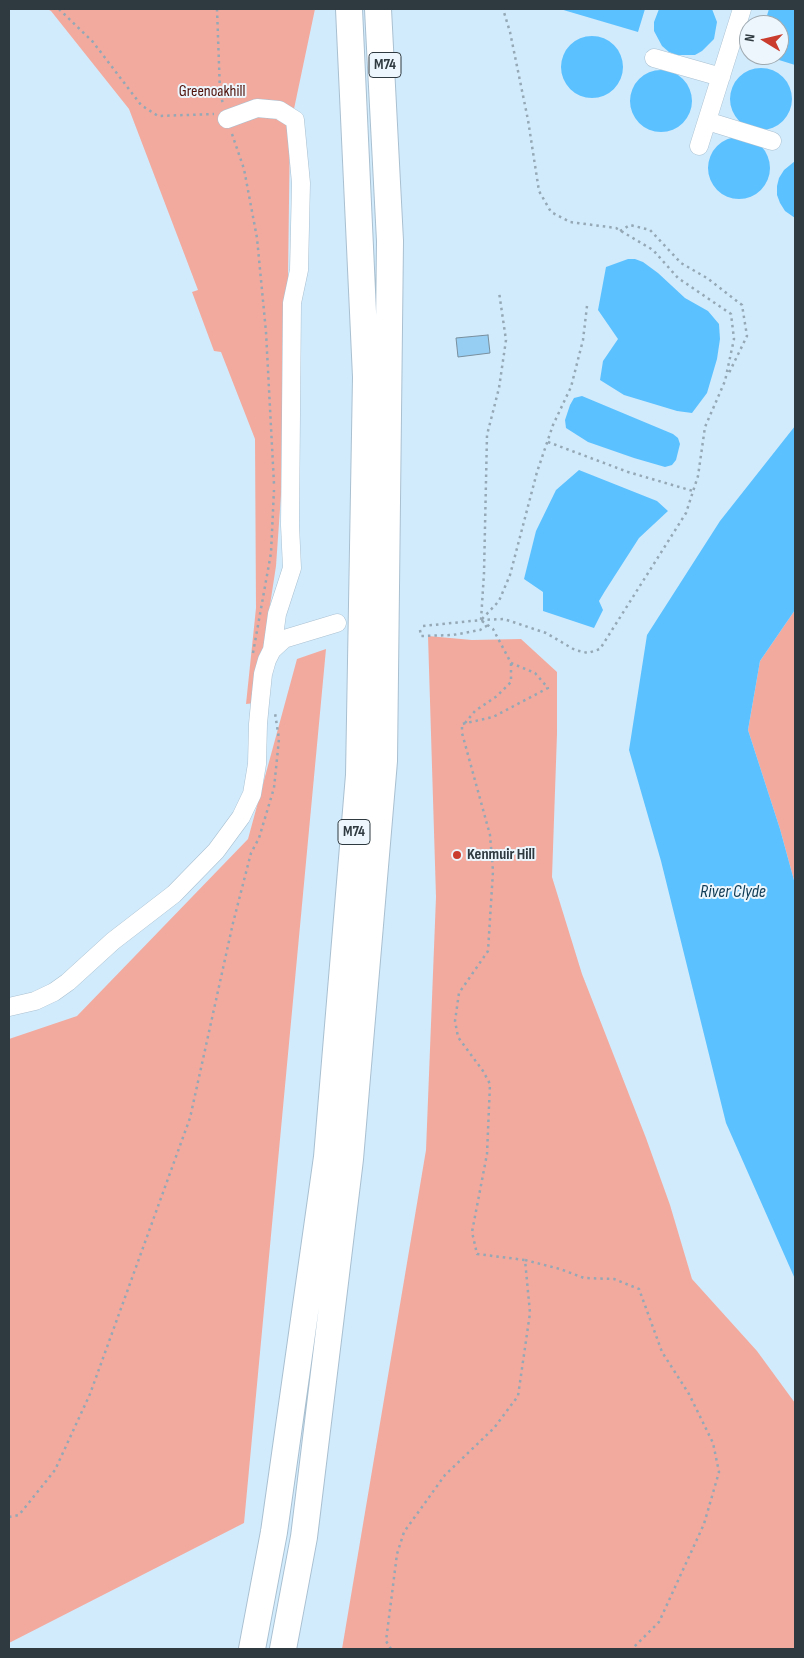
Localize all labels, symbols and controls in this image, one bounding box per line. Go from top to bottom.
north arrow [739,15,789,65]
text: N [741,33,759,43]
road number: M74 [369,52,401,78]
park label: Greenoakhill [179,82,245,102]
road number: M74 [338,820,370,844]
place label: Kenmuir Hill [467,845,535,865]
marker: Kenmuir Hill [451,849,463,861]
water label: River Clyde [700,881,766,903]

